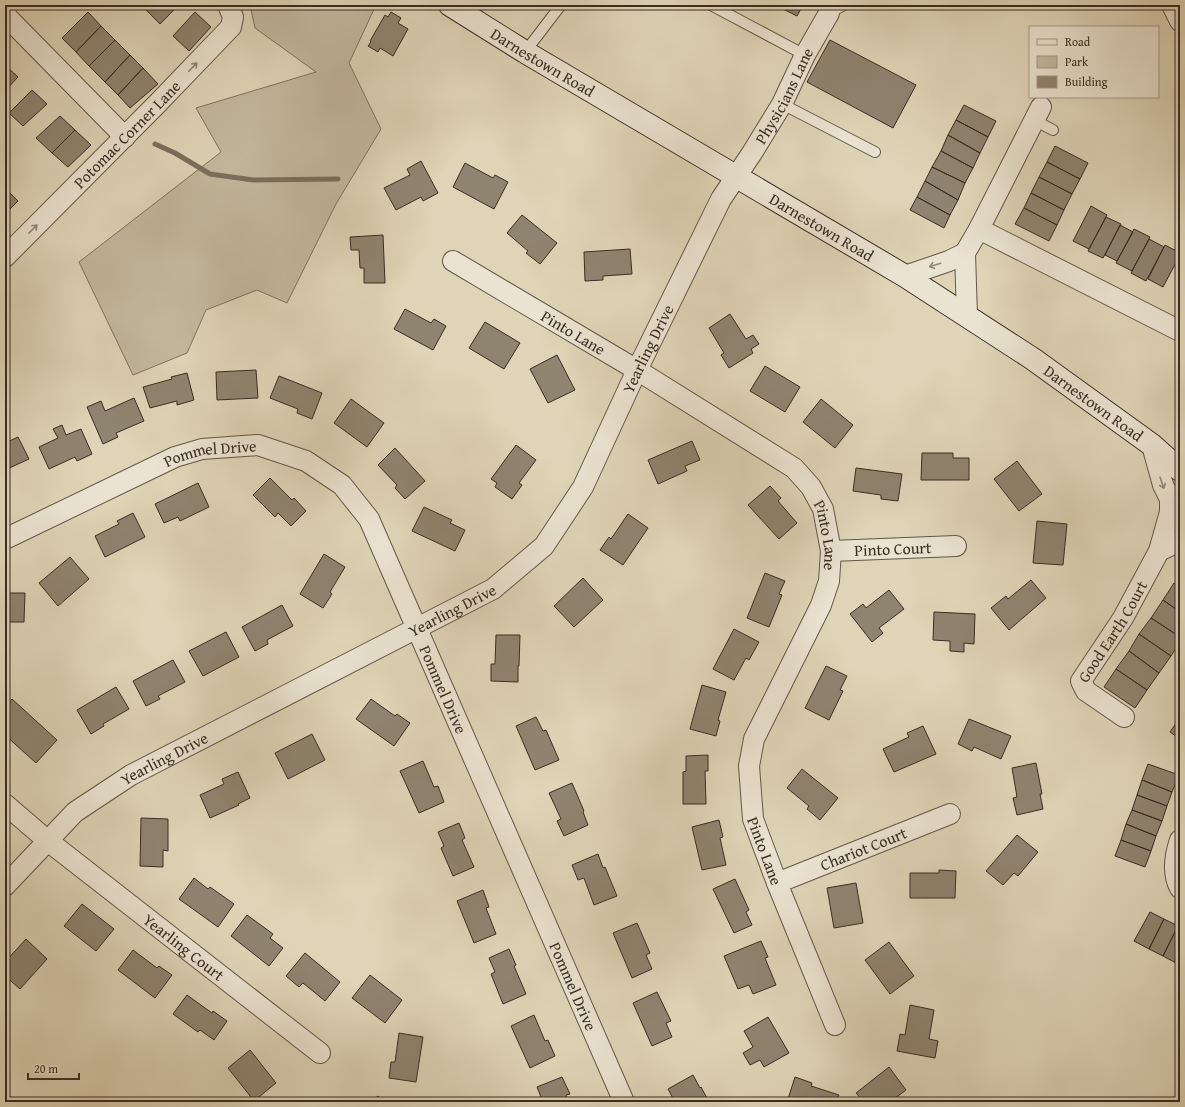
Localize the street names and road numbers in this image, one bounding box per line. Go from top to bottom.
street label: Darnestown Road [486,21,600,103]
street label: Physicians Lane [748,43,819,149]
street label: Potomac Corner Lane [68,75,186,194]
street label: Darnestown Road [765,187,879,267]
street label: Yearling Drive [616,300,679,397]
street label: Pinto Lane [537,304,610,361]
street label: Darnestown Road [1039,359,1149,447]
street label: Pommel Drive [159,433,257,473]
street label: Pinto Lane [808,495,843,571]
street label: Pinto Court [854,535,932,562]
street label: Good Earth Court [1071,576,1153,687]
street label: Yearling Drive [404,577,500,643]
street label: Pommel Drive [414,641,473,737]
street label: Yearling Drive [115,726,212,791]
street label: Pinto Lane [741,813,789,888]
street label: Chariot Court [816,820,911,877]
street label: Yearling Court [138,907,230,987]
street label: Pommel Drive [543,938,603,1034]

